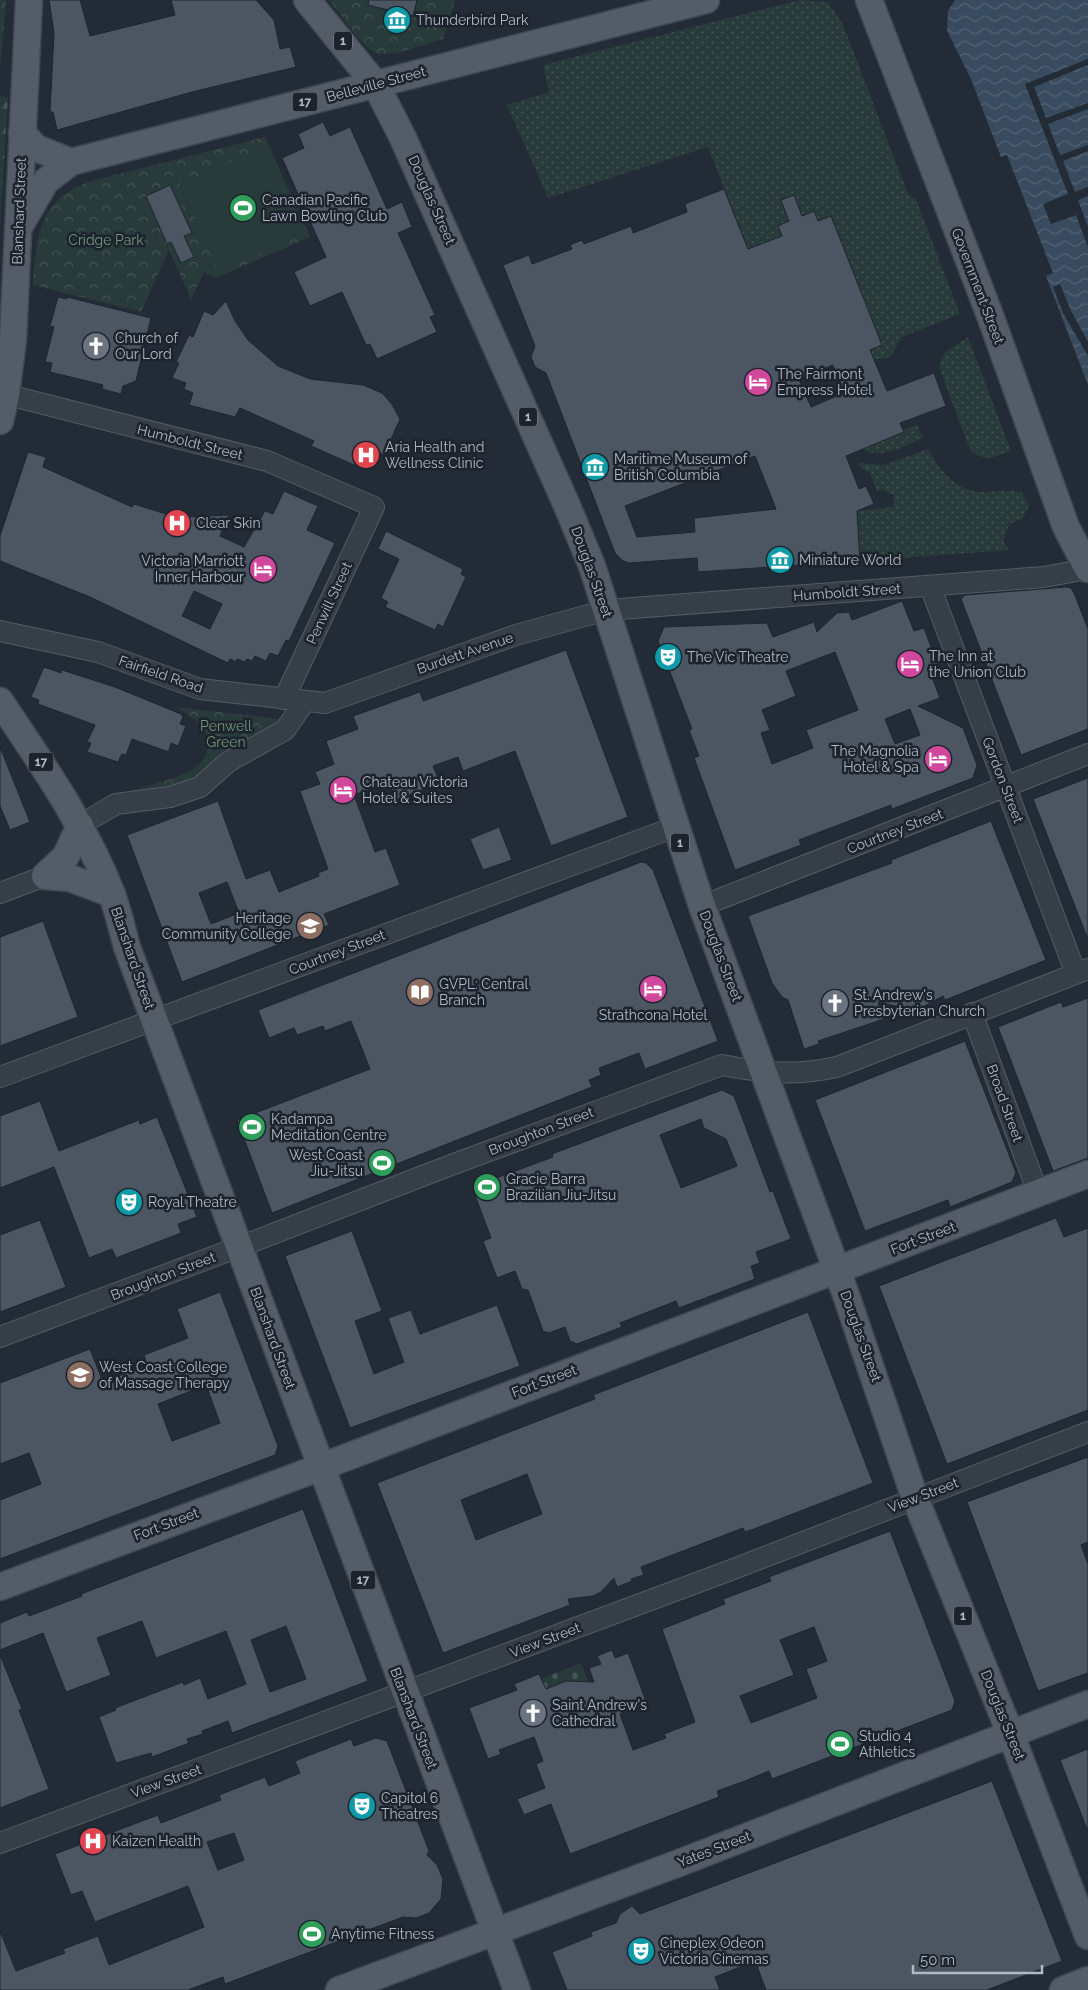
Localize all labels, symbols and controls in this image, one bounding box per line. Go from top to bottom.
museum icon: Thunderbird Park [382,5,412,35]
place label: Thunderbird Park [416,12,529,28]
road number: 1 [334,31,352,50]
street label: Belleville Street [325,63,428,105]
road number: 17 [292,92,318,111]
street label: Douglas Street [405,153,459,247]
street label: Blanshard Street [9,157,29,265]
place label: Canadian Pacific Lawn Bowling Club [262,192,387,224]
sports icon: Canadian Pacific Lawn Bowling Club [228,193,258,223]
street label: Government Street [949,226,1008,346]
park label: Cridge Park [68,232,144,248]
place label: Church of Our Lord [115,330,179,362]
church icon: Church of Our Lord [81,331,111,361]
place label: The Fairmont Empress Hotel [777,366,872,398]
hotel icon: The Fairmont Empress Hotel [743,367,773,397]
road number: 1 [519,408,537,427]
street label: Humboldt Street [136,421,245,463]
place label: Aria Health and Wellness Clinic [385,439,484,471]
hospital icon: Aria Health and Wellness Clinic [351,440,381,470]
place label: Maritime Museum of British Columbia [614,451,749,483]
museum icon: Maritime Museum of British Columbia [580,452,610,482]
hospital icon: Clear Skin [162,508,192,538]
place label: Clear Skin [196,515,261,531]
street label: Douglas Street [568,524,616,620]
museum icon: Miniature World [765,545,795,575]
place label: Miniature World [799,552,902,568]
place label: Victoria Marriott Inner Harbour [141,553,244,585]
hotel icon: Victoria Marriott Inner Harbour [248,554,278,584]
street label: Penwill Street [303,559,355,647]
street label: Humboldt Street [793,580,902,604]
street label: Burdett Avenue [415,629,515,677]
theatre icon: The Vic Theatre [653,642,683,672]
place label: The Inn at the Union Club [929,648,1026,680]
place label: The Vic Theatre [687,649,789,665]
hotel icon: The Inn at the Union Club [895,649,925,679]
street label: Fairfield Road [117,652,205,696]
park label: Penwell Green [200,718,252,750]
street label: Gordon Street [979,735,1027,825]
place label: The Magnolia Hotel & Spa [831,743,919,775]
hotel icon: The Magnolia Hotel & Spa [923,744,953,774]
road number: 17 [28,752,54,772]
place label: Chateau Victoria Hotel & Suites [362,774,468,806]
hotel icon: Chateau Victoria Hotel & Suites [328,775,358,805]
street label: Courtney Street [845,805,946,857]
road number: 1 [671,834,689,852]
street label: Blanshard Street [108,905,158,1012]
street label: Douglas Street [696,908,746,1004]
place label: Heritage Community College [162,910,291,942]
school or university icon: Heritage Community College [295,911,325,941]
street label: Courtney Street [287,926,388,978]
hotel icon: Strathcona Hotel [638,974,668,1004]
place label: GVPL: Central Branch [439,976,528,1008]
library icon: GVPL: Central Branch [405,977,435,1007]
place label: St. Andrew's Presbyterian Church [854,987,985,1019]
church icon: St. Andrew's Presbyterian Church [820,988,850,1018]
place label: Strathcona Hotel [599,1007,708,1023]
street label: Broad Street [984,1062,1026,1144]
street label: Broughton Street [486,1104,596,1158]
place label: Kadampa Meditation Centre [271,1111,387,1143]
sports icon: Kadampa Meditation Centre [237,1112,267,1142]
place label: West Coast Jiu-Jitsu [289,1147,363,1179]
sports icon: West Coast Jiu-Jitsu [367,1148,397,1178]
place label: Gracie Barra Brazilian Jiu-Jitsu [506,1171,616,1203]
sports icon: Gracie Barra Brazilian Jiu-Jitsu [472,1172,502,1202]
theatre icon: Royal Theatre [114,1187,144,1217]
place label: Royal Theatre [148,1194,237,1210]
street label: Fort Street [888,1218,958,1258]
street label: Broughton Street [108,1249,218,1303]
street label: Blanshard Street [247,1285,299,1391]
street label: Douglas Street [837,1288,885,1384]
place label: West Coast College of Massage Therapy [99,1359,230,1391]
school or university icon: West Coast College of Massage Therapy [65,1360,95,1390]
street label: Fort Street [509,1361,579,1401]
street label: View Street [886,1474,961,1516]
street label: Fort Street [131,1504,201,1544]
road number: 17 [350,1570,376,1590]
road number: 1 [954,1606,972,1625]
street label: View Street [508,1619,583,1661]
street label: Blanshard Street [387,1665,441,1771]
street label: Douglas Street [978,1668,1028,1763]
place label: Saint Andrew's Cathedral [552,1697,647,1729]
church icon: Saint Andrew's Cathedral [518,1698,548,1728]
place label: Studio 4 Athletics [859,1728,915,1760]
sports icon: Studio 4 Athletics [825,1729,855,1759]
street label: View Street [129,1761,204,1801]
place label: Capitol 6 Theatres [381,1790,438,1822]
theatre icon: Capitol 6 Theatres [347,1791,377,1821]
hospital icon: Kaizen Health [78,1826,108,1856]
street label: Yates Street [675,1828,753,1870]
place label: Kaizen Health [112,1833,201,1849]
sports icon: Anytime Fitness [297,1919,327,1949]
place label: Anytime Fitness [331,1926,435,1942]
place label: Cineplex Odeon Victoria Cinemas [660,1935,769,1967]
theatre icon: Cineplex Odeon Victoria Cinemas [626,1936,656,1966]
scale bar [913,1942,1042,1974]
text: 50 m [920,1951,955,1969]

